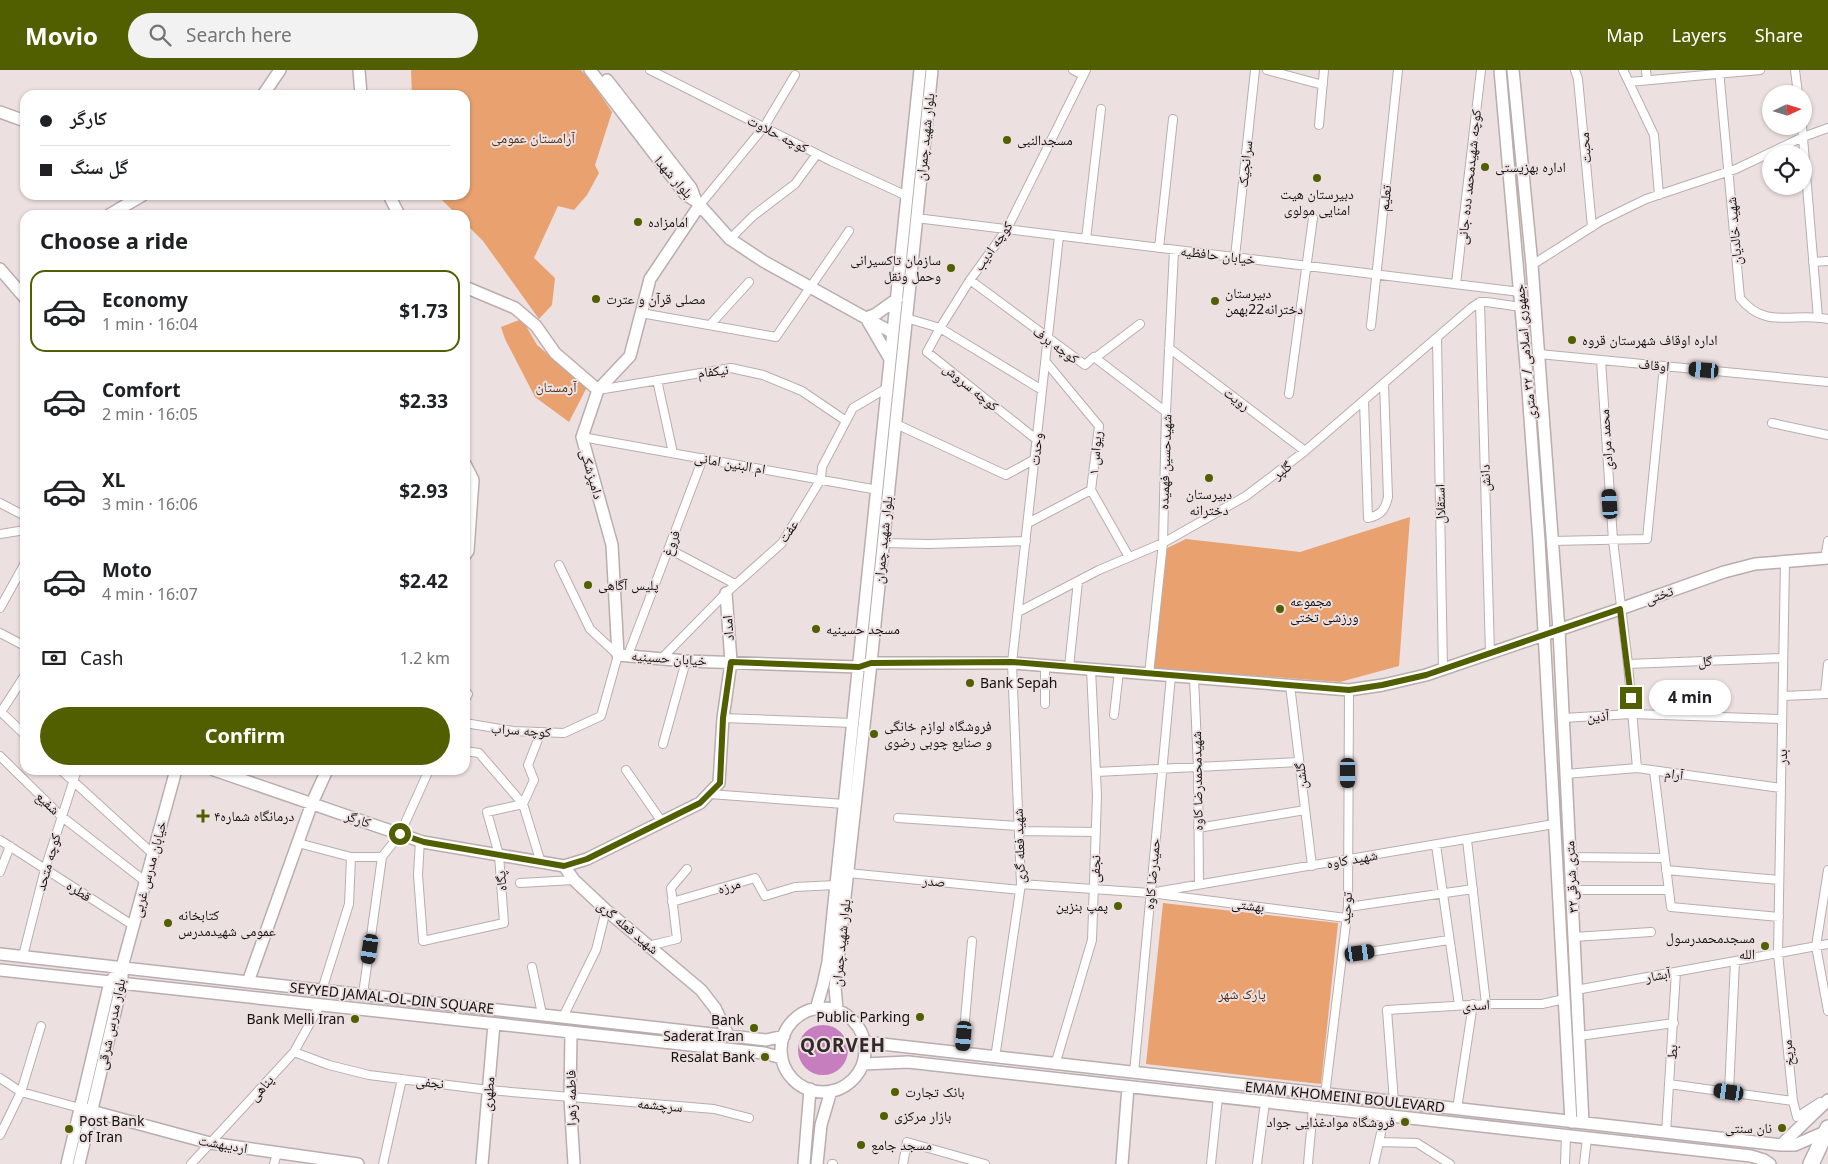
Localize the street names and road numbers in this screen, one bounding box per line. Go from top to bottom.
street label: بلوار شهید چمران [910,92,939,182]
street label: کوچه شهیدمحمد دده جانی [1452,108,1485,246]
street label: کوچه حلاوت [744,110,812,157]
street label: محبت [1574,132,1595,164]
street label: سرانجیک [1233,139,1256,188]
street label: بلوار شهدا [651,151,698,202]
street label: تعلیم [1374,184,1396,212]
street label: شهید خالدیان [1721,196,1746,266]
street label: کوچه ادیب [969,217,1017,274]
street label: خیابان حافظیه [1180,240,1257,269]
street label: جمهوری اسلامی / ۳۲ متری [1509,283,1540,421]
street label: کوچه برف [1029,321,1083,368]
street label: اوقاف [1638,354,1670,375]
street label: کوچه سروش [939,358,1003,415]
street label: نیکفام [696,359,730,383]
street label: رویت [1220,383,1254,415]
street label: محمد مرادی [1594,409,1617,471]
street label: شهیدحسین فهمیده [1153,414,1176,510]
street label: ریواس ۱ [1083,430,1106,476]
street label: وحدت [1024,432,1047,466]
street label: دامپزشکی [576,447,609,501]
street label: ام البنین امانی [693,447,767,479]
street label: گلپر [1267,456,1296,484]
street label: دانش [1475,464,1494,492]
street label: استقلال [1430,484,1449,524]
street label: بلوار شهید چمران [868,495,897,585]
street label: عفت [773,515,802,546]
street label: فروغ [657,527,685,559]
street label: تختی [1642,581,1676,608]
street label: امداد [717,615,738,642]
street label: خیابان حسینیه [631,645,707,670]
street label: گل [1698,651,1713,670]
street label: آذین [1586,705,1610,726]
street label: کوچه سراب [490,718,552,741]
street label: شهیدمحمدرضا کاوه [1186,731,1207,831]
street label: بدر [1772,749,1791,766]
street label: گلشن [1289,761,1312,790]
street label: آرام [1663,763,1685,785]
street label: شفیع [32,787,64,819]
street label: کارگر [342,805,374,832]
street label: شهید فعله گری [1008,808,1029,884]
street label: خیابان مدرس غربی [127,818,171,919]
street label: کوچه متحد [30,831,65,893]
street label: حمیدرضا کاوه [1139,837,1164,910]
street label: متری شرقی۳۲ [1559,840,1582,914]
street label: شهید کاوه [1325,845,1379,872]
street label: نجفی [1085,854,1104,883]
street label: پگاه [490,870,511,892]
street label: صدر [921,870,946,891]
street label: مرزه [715,873,743,898]
street label: قطره [63,876,95,906]
street label: توحید [1335,891,1356,925]
street label: بهشتی [1230,893,1266,916]
street label: شهید فعله گری [593,895,663,958]
street label: بلوار شهید چمران [826,898,855,988]
street label: آبشار [1643,963,1673,986]
street label: بلوار مدرس شرقی [92,976,129,1071]
street label: SEYYED JAMAL-OL-DIN SQUARE [289,977,495,1018]
street label: اسدی [1462,994,1490,1015]
street label: مریخ [1777,1039,1799,1067]
street label: بط [1662,1044,1682,1060]
street label: پناهی [244,1070,278,1105]
street label: نجفی [415,1070,445,1093]
street label: فاطمه زهرا [561,1070,580,1126]
street label: مطهری [477,1076,498,1112]
street label: EMAM KHOMEINI BOULEVARD [1244,1077,1446,1116]
street label: سرچشمه [637,1093,683,1116]
street label: اردیبهشت [197,1130,249,1157]

